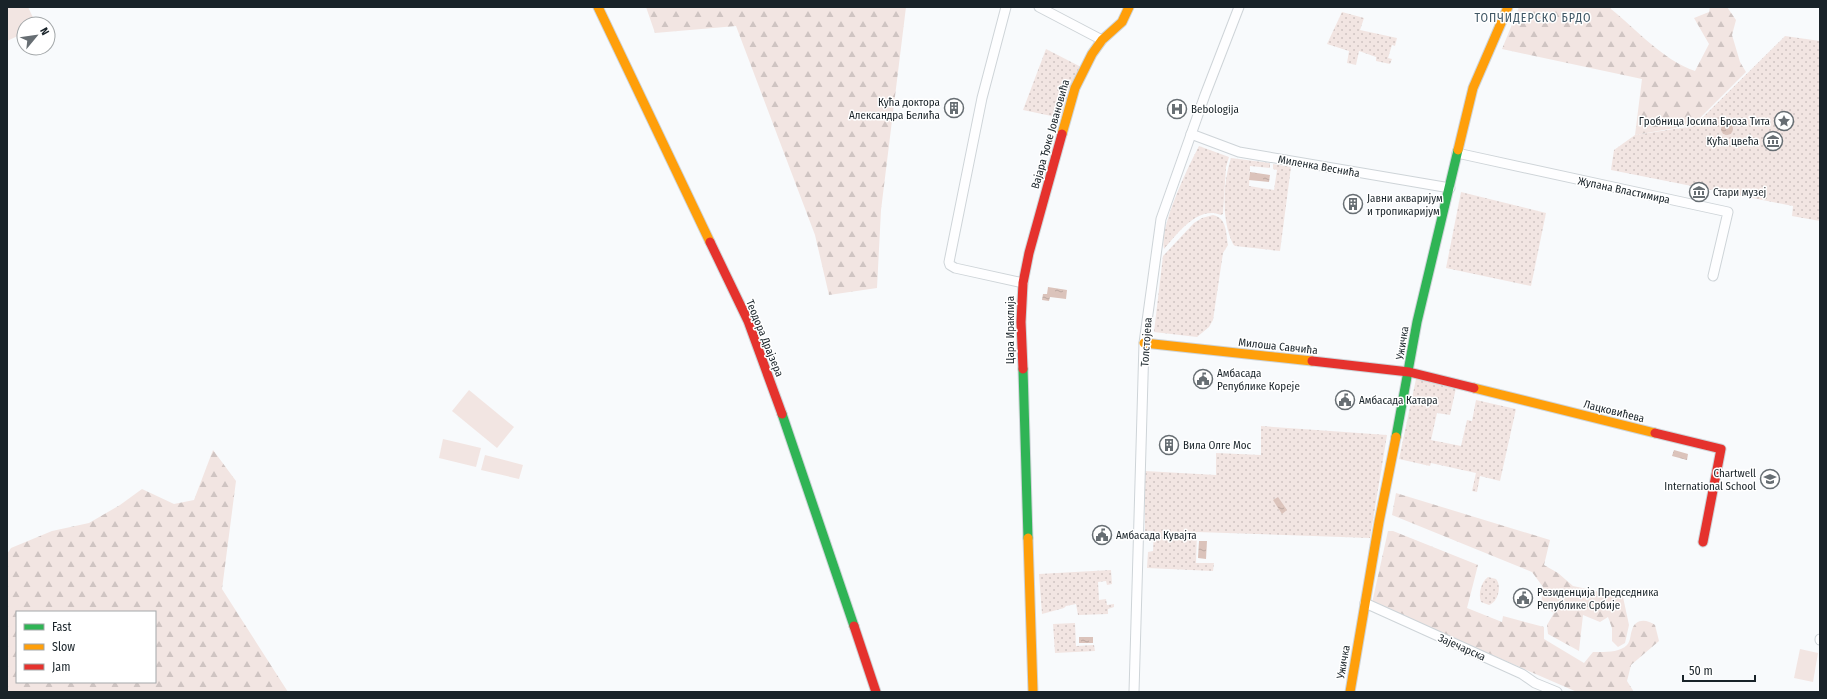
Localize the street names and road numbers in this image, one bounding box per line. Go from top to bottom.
street label: Вајара Ђоке Јовановића [1029,78,1072,190]
street label: Миленка Веснића [1277,153,1361,180]
street label: Жупана Властимира [1577,174,1671,207]
street label: Цара Ираклија [1004,296,1017,364]
street label: Теодора Драјзера [743,298,786,379]
street label: Толстојева [1138,317,1155,367]
street label: Ужичка [1393,325,1412,362]
street label: Милоша Савчића [1238,336,1318,357]
street label: Лацковићева [1582,398,1646,425]
street label: Зајечарска [1436,631,1488,664]
street label: Ужичка [1334,644,1353,681]

